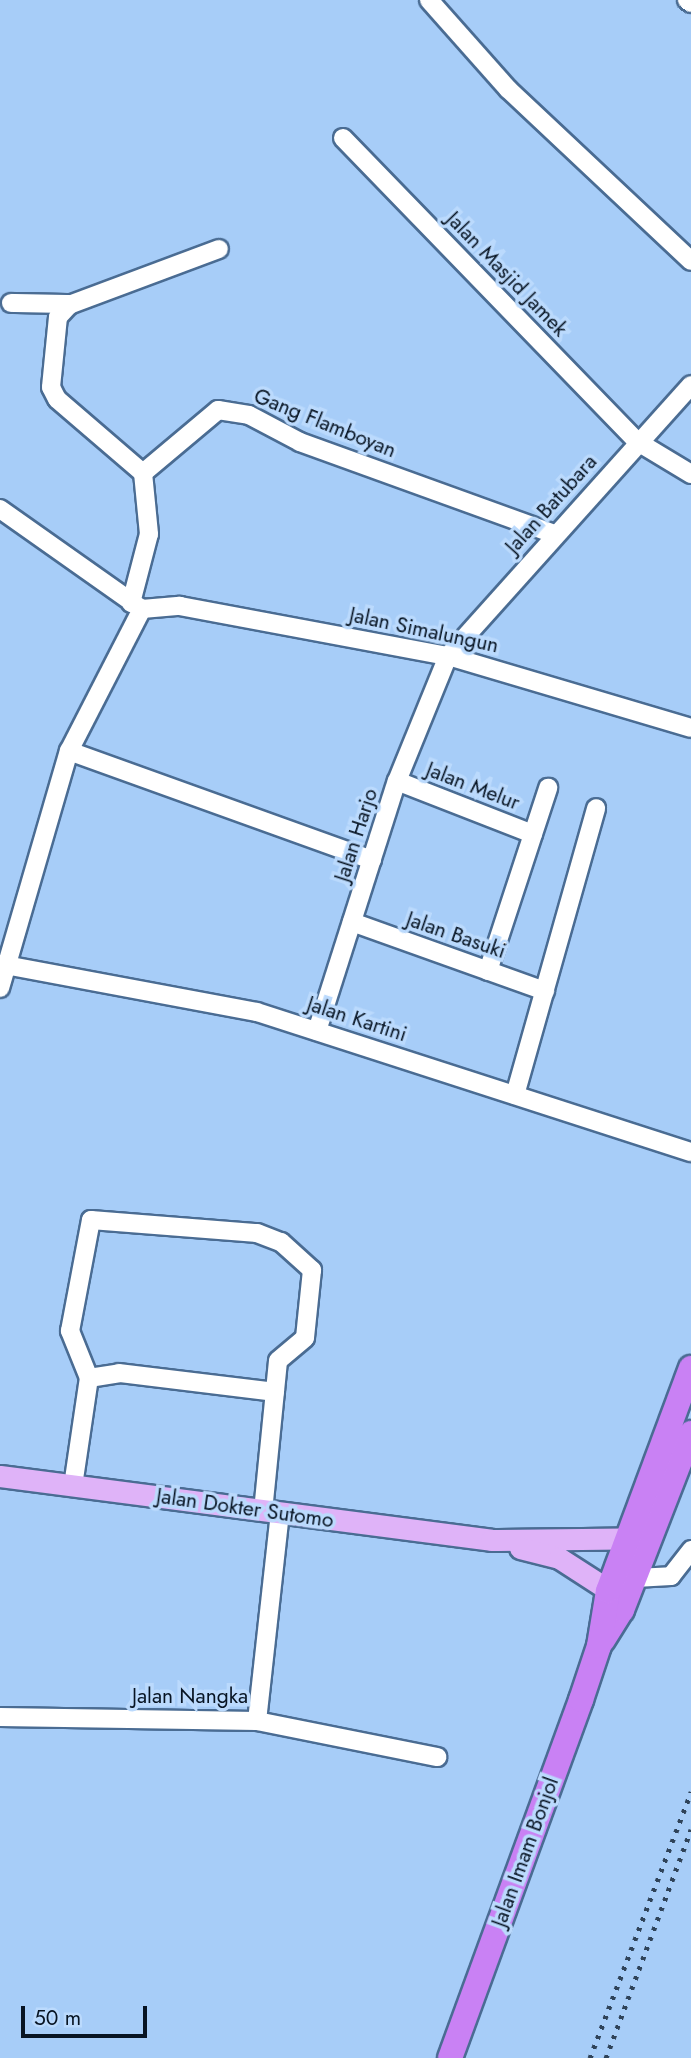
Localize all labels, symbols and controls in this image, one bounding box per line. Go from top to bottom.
street label: Jalan Masjid Jamek [441,206,573,342]
street label: Gang Flamboyan [250,383,400,463]
street label: Jalan Batubara [500,449,602,559]
street label: Jalan Simalungun [347,602,501,658]
street label: Jalan Melur [423,757,523,815]
street label: Jalan Harjo [329,785,383,885]
street label: Jalan Basuki [403,906,509,964]
street label: Jalan Kartini [304,991,410,1047]
street label: Jalan Dokter Sutomo [155,1483,335,1533]
street label: Jalan Nangka [132,1683,248,1709]
street label: Jalan Imam Bonjol [486,1774,564,1930]
scale bar [24,1992,150,2036]
text: 50 m [34,2003,81,2033]

